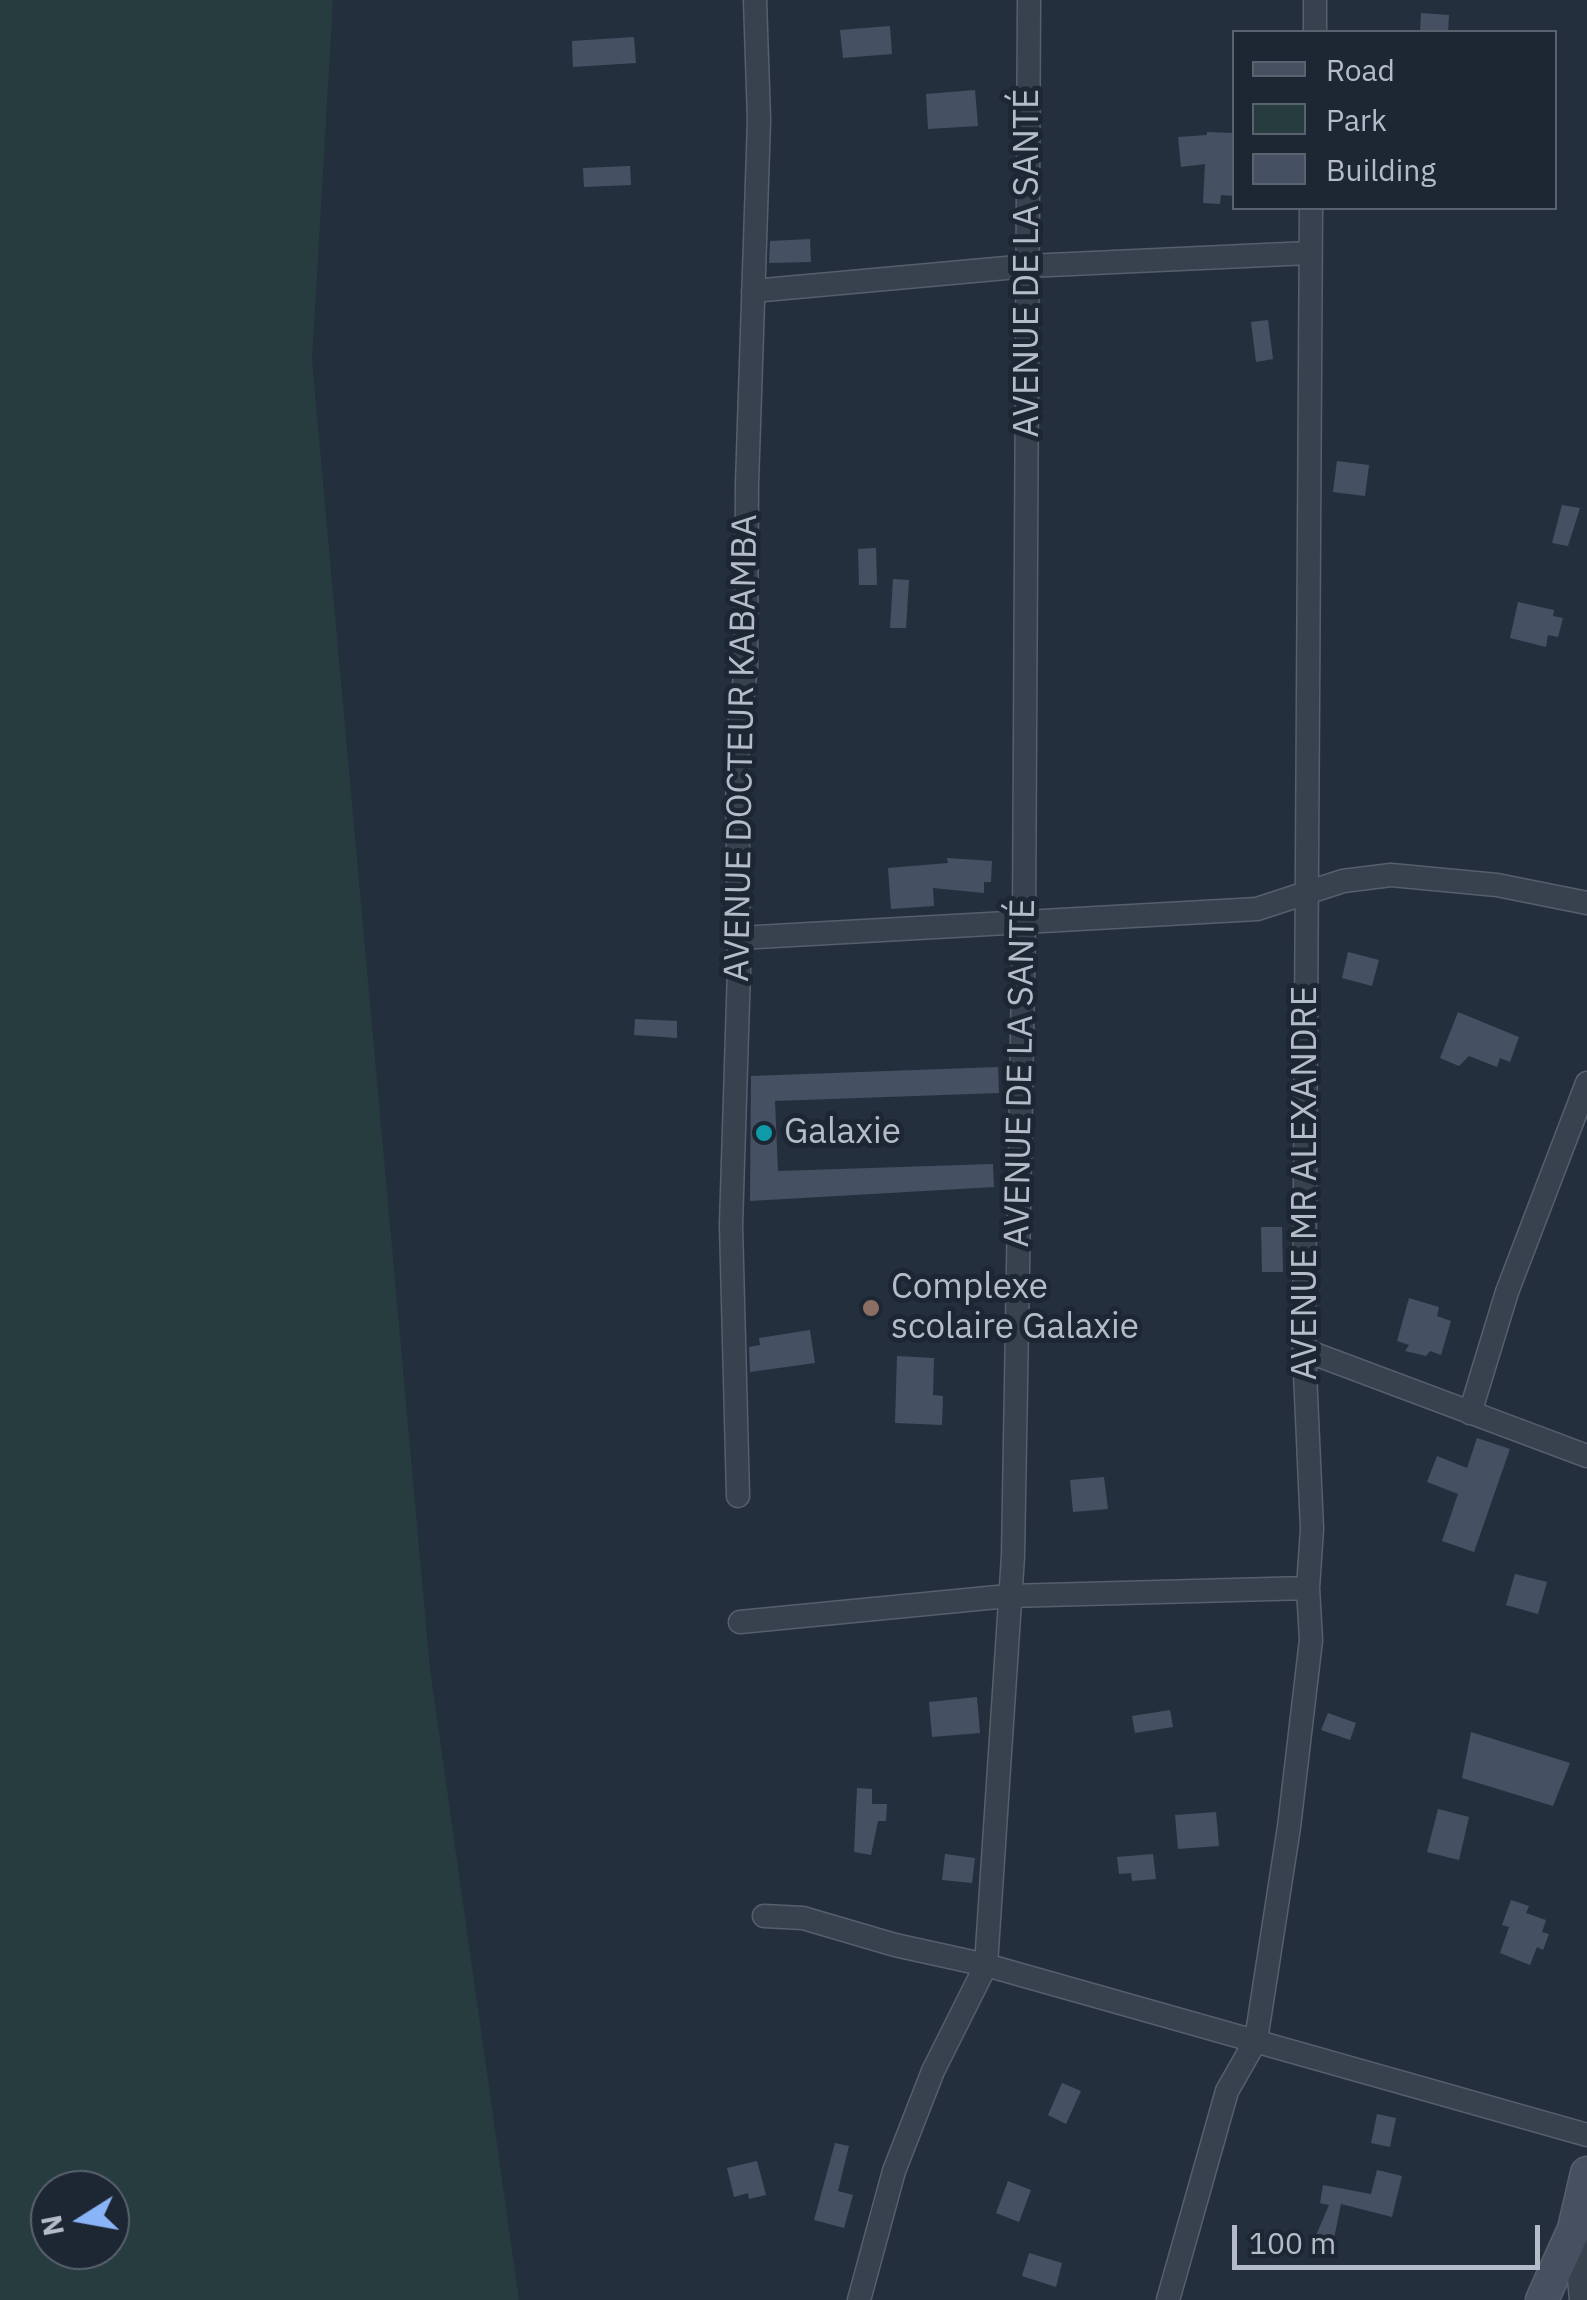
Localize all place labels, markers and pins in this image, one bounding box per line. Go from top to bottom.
place label: Galaxie [784,1112,901,1154]
marker: Galaxie [753,1122,775,1144]
place label: Complexe scolaire Galaxie [891,1267,1139,1349]
marker: Complexe scolaire Galaxie [860,1297,882,1319]

